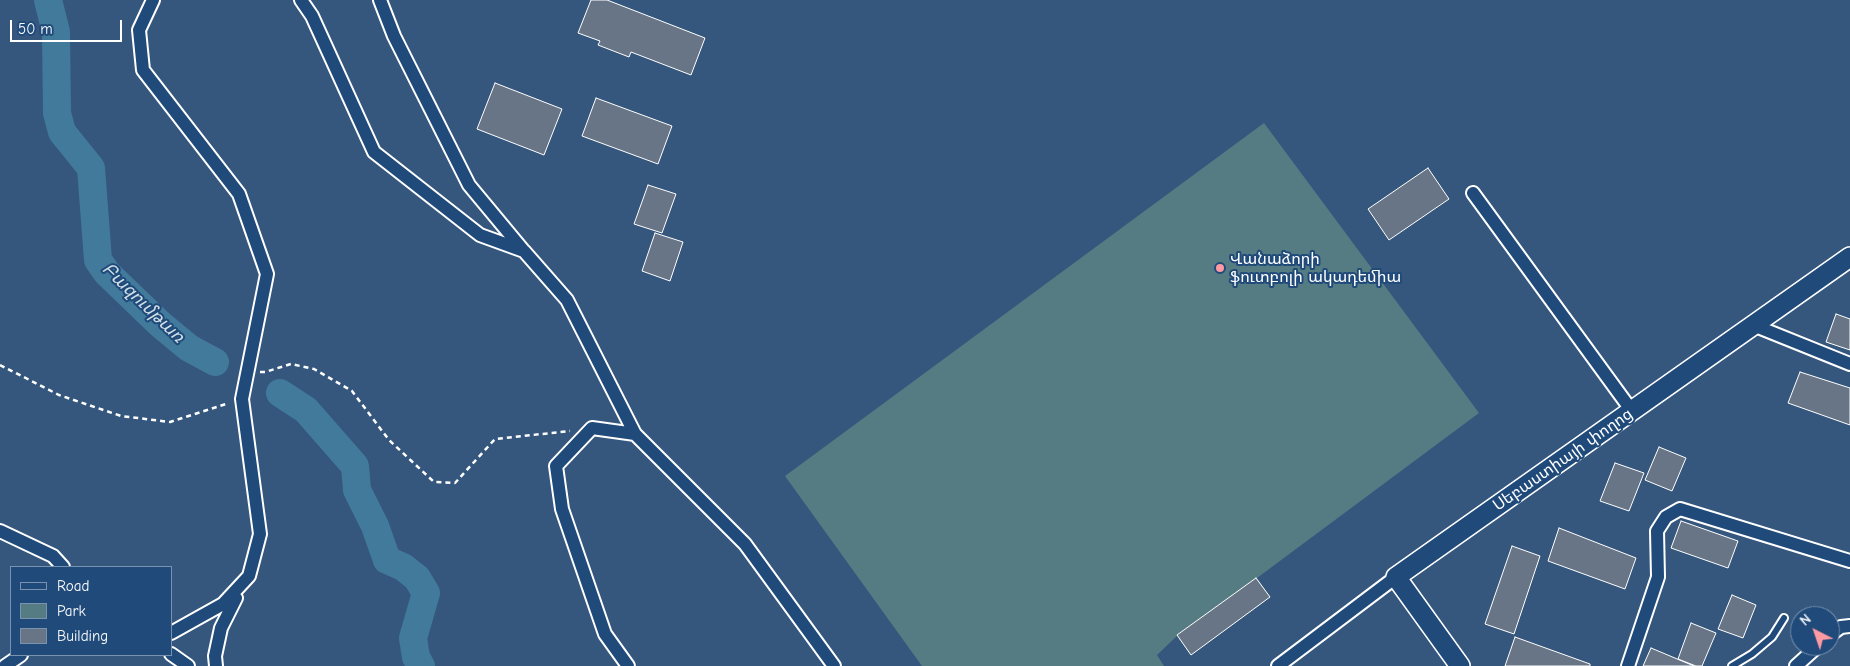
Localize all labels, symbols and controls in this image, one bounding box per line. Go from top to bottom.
scale bar [12,10,125,42]
text: 50 m [18,20,53,38]
place label: Վանաձորի ֆուտբոլի ակադեմիա [1230,249,1401,287]
water label: Բազումթառ [97,258,189,348]
marker: Վանաձորի ֆուտբոլի ակադեմիա [1214,262,1226,274]
street label: Սեբաստիայի փողոց [1489,405,1637,515]
legend [10,566,172,656]
text: Road [57,577,89,595]
text: Park [57,602,86,620]
north arrow [1790,606,1840,656]
text: N [1796,611,1815,629]
text: Building [57,627,108,645]

